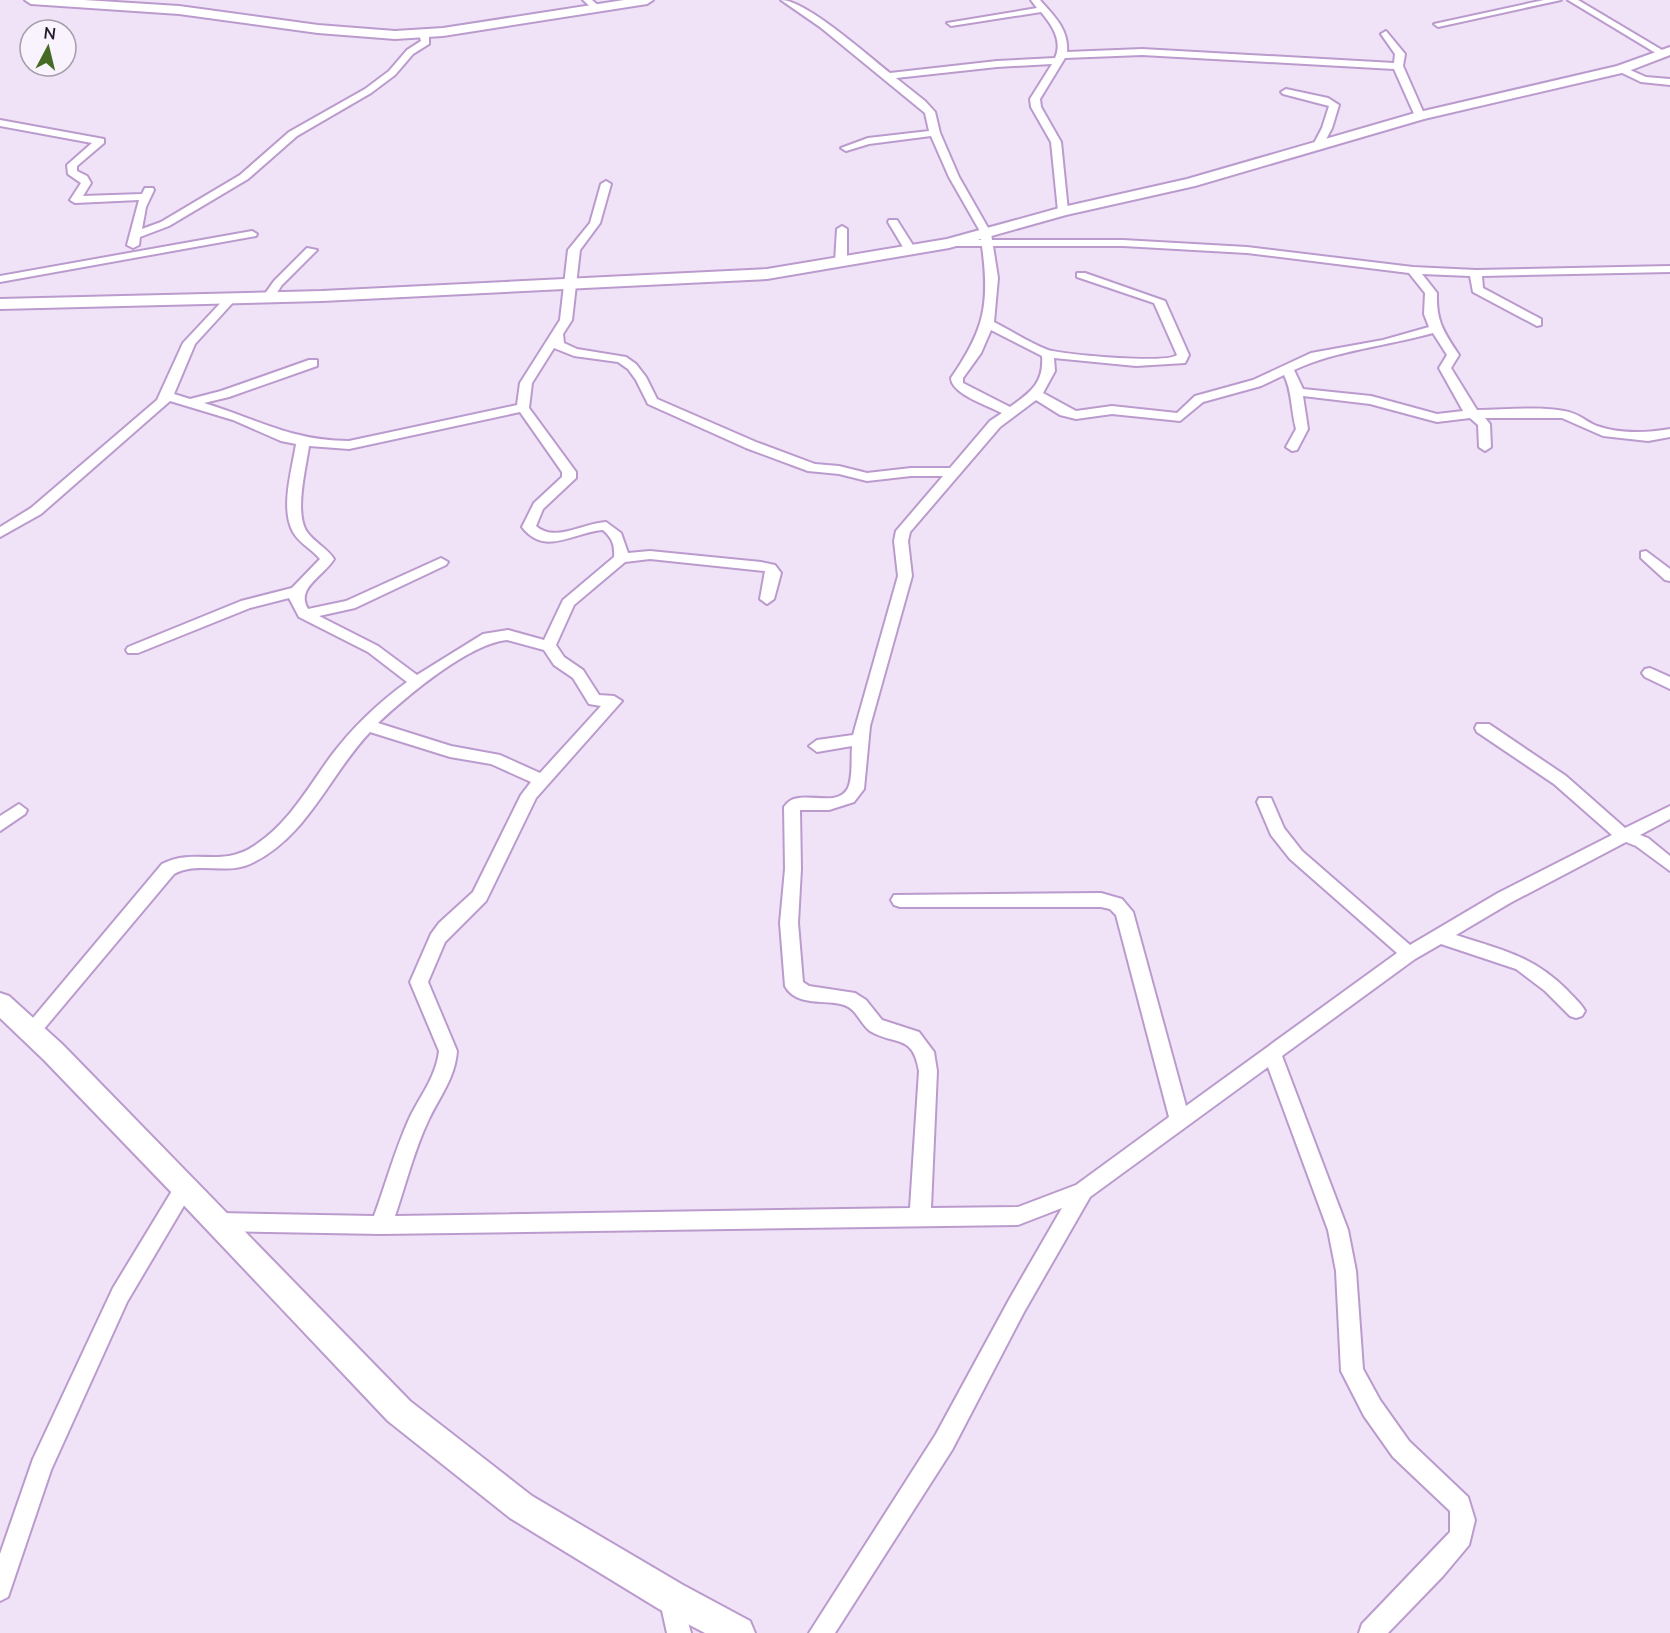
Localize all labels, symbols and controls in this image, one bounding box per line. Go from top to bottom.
north arrow [18,18,78,78]
text: N [43,22,57,43]

